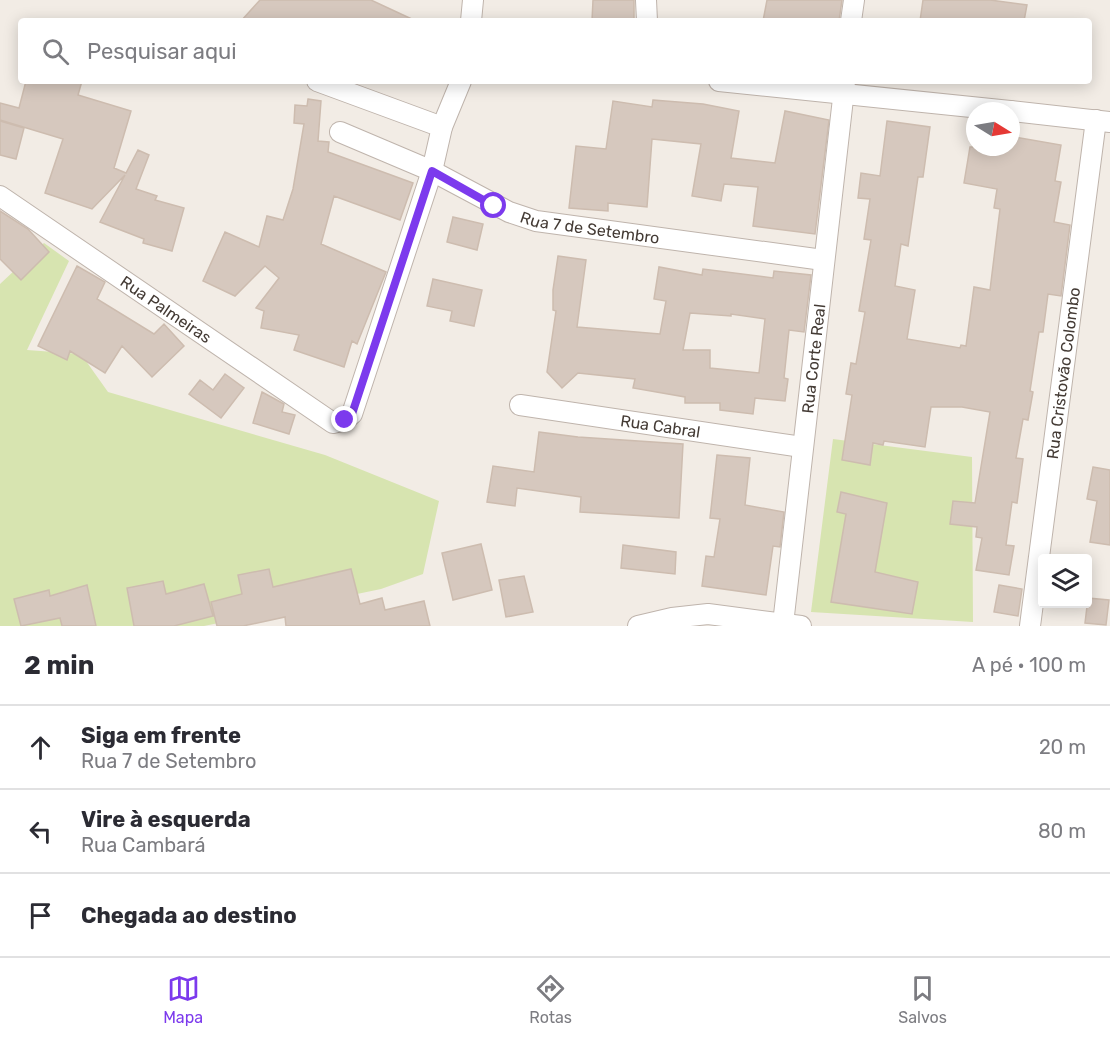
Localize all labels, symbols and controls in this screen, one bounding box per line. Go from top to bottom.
search box [18,18,1092,84]
icon: search [39,35,72,68]
text: Pesquisar aqui [87,38,237,65]
north arrow [966,102,1020,156]
route start [480,192,506,218]
street label: Rua 7 de Setembro [518,207,661,248]
street label: Rua Palmeiras [117,272,215,347]
street label: Rua Cristovão Colombo [1043,286,1084,460]
street label: Rua Corte Real [798,303,829,415]
route end [331,406,357,432]
street label: Rua Cabral [619,411,702,442]
map controls [1038,554,1092,608]
button: layers [1038,554,1092,608]
text: 2 min [24,650,94,681]
text: A pé · 100 m [972,653,1086,677]
text: Siga em frente [81,722,241,749]
icon: ahead [24,731,57,764]
text: 20 m [1039,735,1086,759]
text: Rua 7 de Setembro [81,749,256,773]
text: Vire à esquerda [81,806,251,833]
icon: left [24,815,57,848]
text: 80 m [1038,819,1086,843]
text: Rua Cambará [81,833,206,857]
icon: arrive [24,899,57,932]
text: Chegada ao destino [81,902,297,929]
tab: Mapa [163,972,203,1027]
tab: Rotas [529,972,572,1027]
tab: Salvos [898,972,947,1027]

